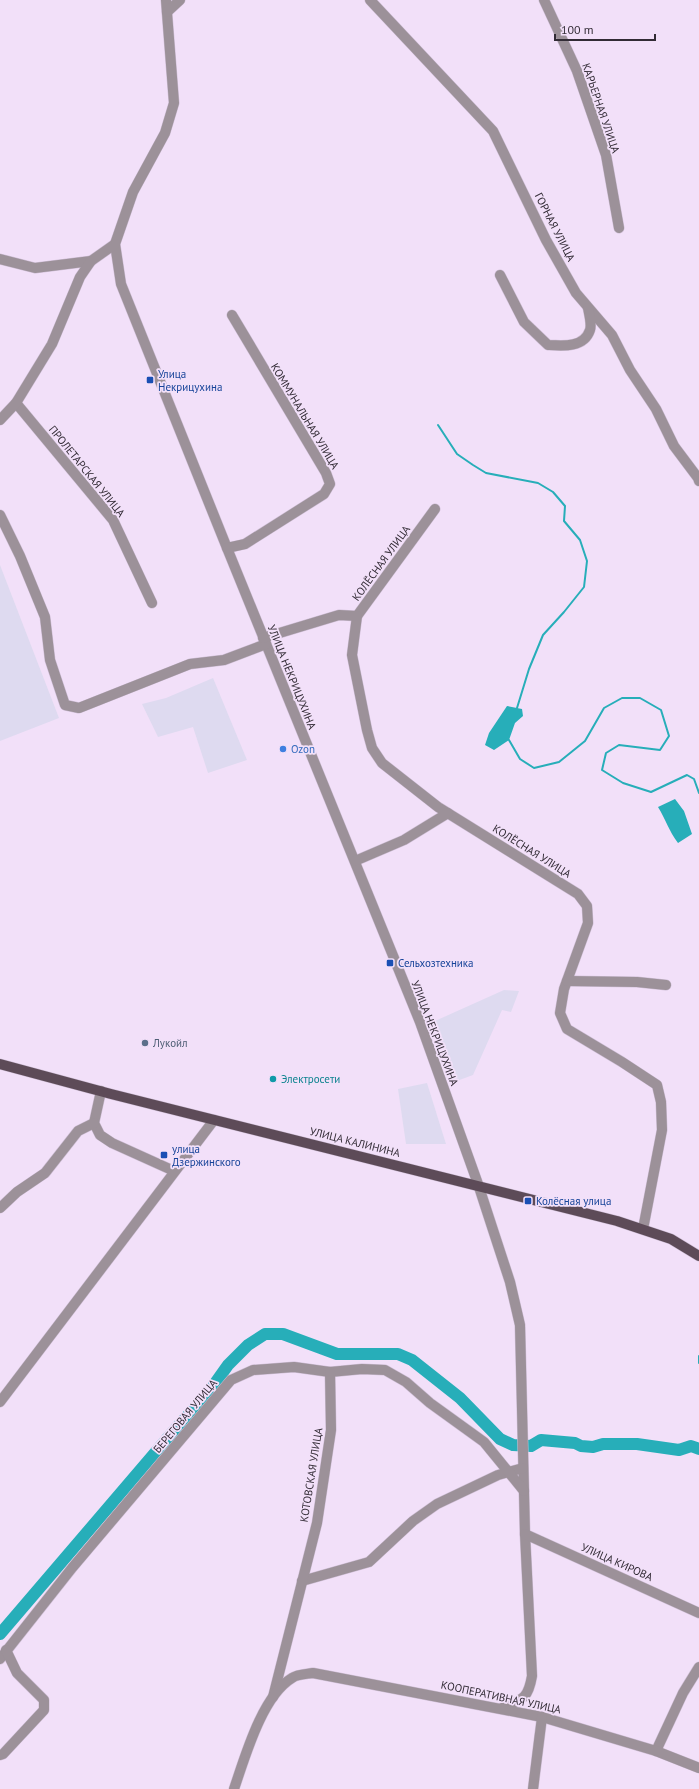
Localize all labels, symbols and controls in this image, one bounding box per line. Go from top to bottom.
scale bar [555,16,655,42]
text: 100 m [561,22,594,37]
street label: КАРЬЕРНАЯ УЛИЦА [579,61,623,155]
street label: ГОРНАЯ УЛИЦА [532,190,579,264]
street label: КОММУНАЛЬНАЯ УЛИЦА [268,361,342,472]
place label: Улица Некрицухина [158,367,222,394]
marker: Улица Некрицухина [145,375,155,385]
street label: ПРОЛЕТАРСКАЯ УЛИЦА [46,422,129,520]
street label: КОЛЁСНАЯ УЛИЦА [349,522,413,603]
street label: УЛИЦА НЕКРИЦУХИНА [265,623,320,732]
place label: Ozon [291,742,315,756]
marker: Ozon [278,744,288,754]
street label: КОЛЁСНАЯ УЛИЦА [490,821,574,881]
place label: Сельхозтехника [398,956,474,970]
marker: Сельхозтехника [385,958,395,968]
street label: УЛИЦА НЕКРИЦУХИНА [408,978,462,1088]
place label: Лукойл [152,1036,188,1050]
marker: Лукойл [140,1038,150,1048]
place label: Электросети [281,1072,340,1086]
marker: Электросети [268,1074,278,1084]
street label: УЛИЦА КАЛИНИНА [308,1124,402,1160]
place label: улица Дзержинского [172,1142,241,1169]
marker: улица Дзержинского [159,1150,169,1160]
place label: Колёсная улица [536,1194,611,1208]
marker: Колёсная улица [523,1196,533,1206]
street label: БЕРЕГОВАЯ УЛИЦА [150,1376,220,1456]
street label: КОТОВСКАЯ УЛИЦА [297,1426,325,1523]
street label: УЛИЦА КИРОВА [579,1540,656,1584]
street label: КООПЕРАТИВНАЯ УЛИЦА [440,1677,563,1717]

